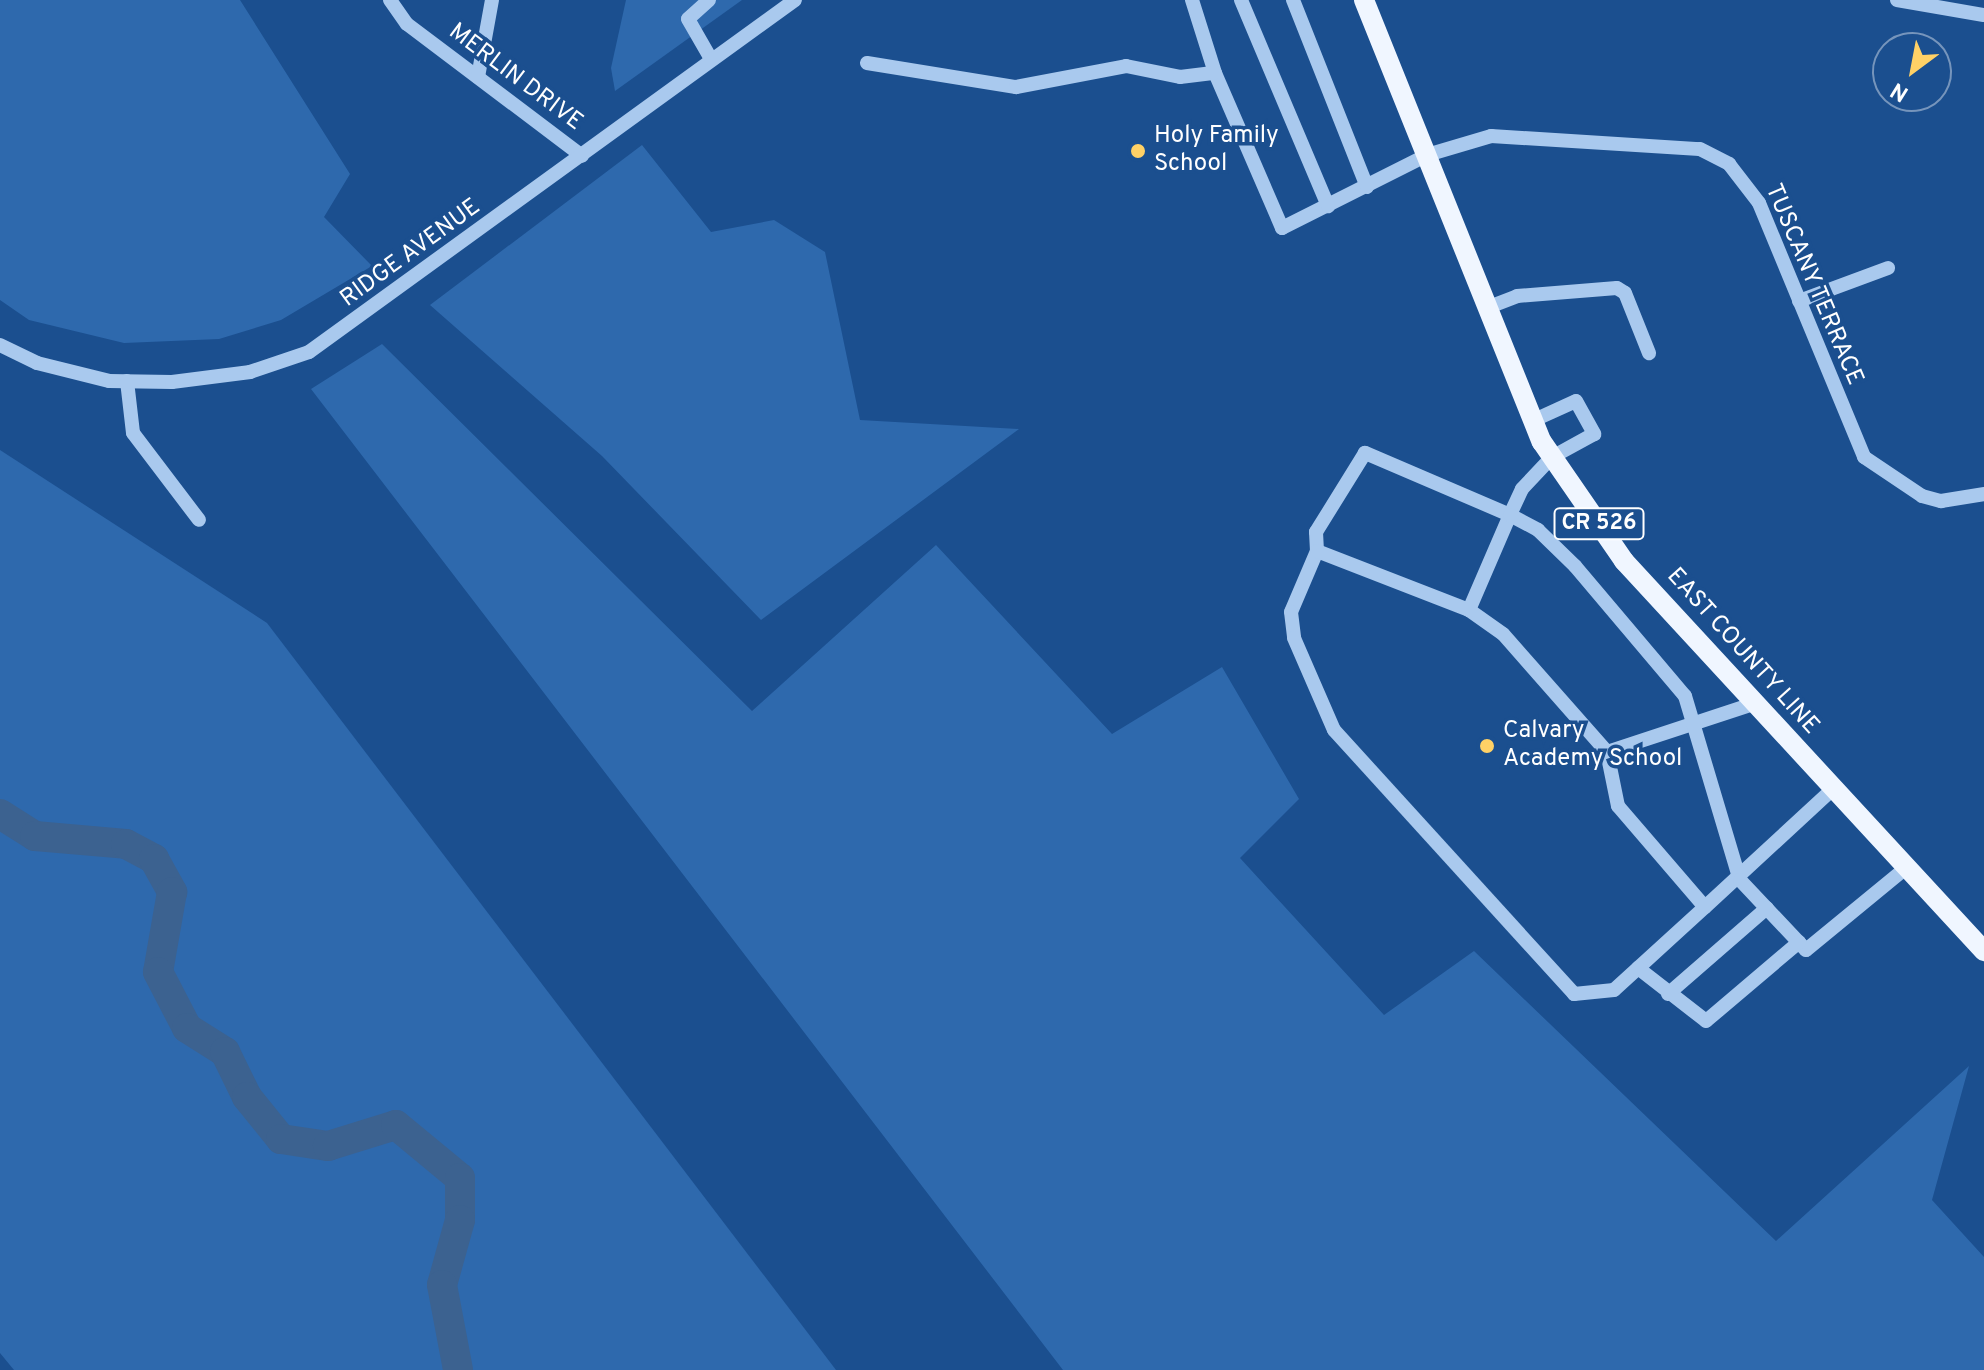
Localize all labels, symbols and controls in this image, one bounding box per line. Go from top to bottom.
street label: MERLIN DRIVE [442,18,588,138]
north arrow [1872,32,1952,112]
text: N [1886,75,1914,107]
place label: Holy Family School [1154,123,1279,179]
marker: Holy Family School [1129,142,1147,160]
street label: TUSCANY TERRACE [1757,179,1869,391]
street label: RIDGE AVENUE [335,193,487,315]
road number: CR 526 [1553,506,1645,542]
street label: EAST COUNTY LINE [1659,562,1825,742]
place label: Calvary Academy School [1503,718,1682,774]
marker: Calvary Academy School [1478,737,1496,755]

